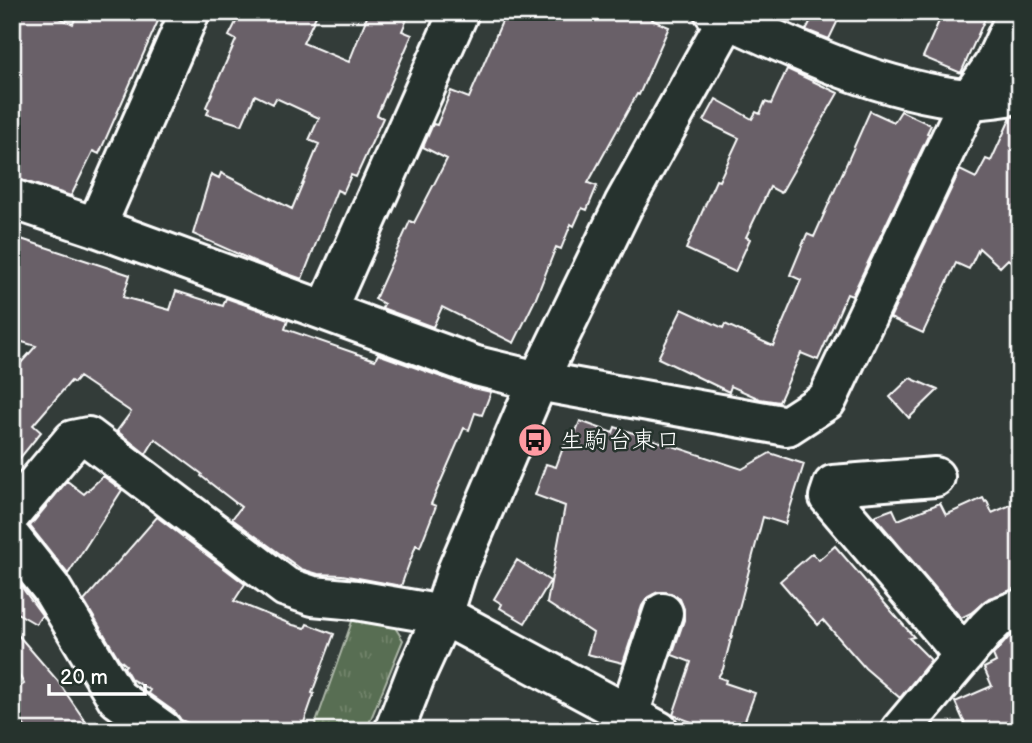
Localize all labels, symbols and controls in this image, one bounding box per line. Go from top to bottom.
bus stop icon: 生駒台東口 [516,421,554,459]
place label: 生駒台東口 [560,426,680,455]
scale bar [49,652,145,696]
text: 20 m [60,665,108,690]

